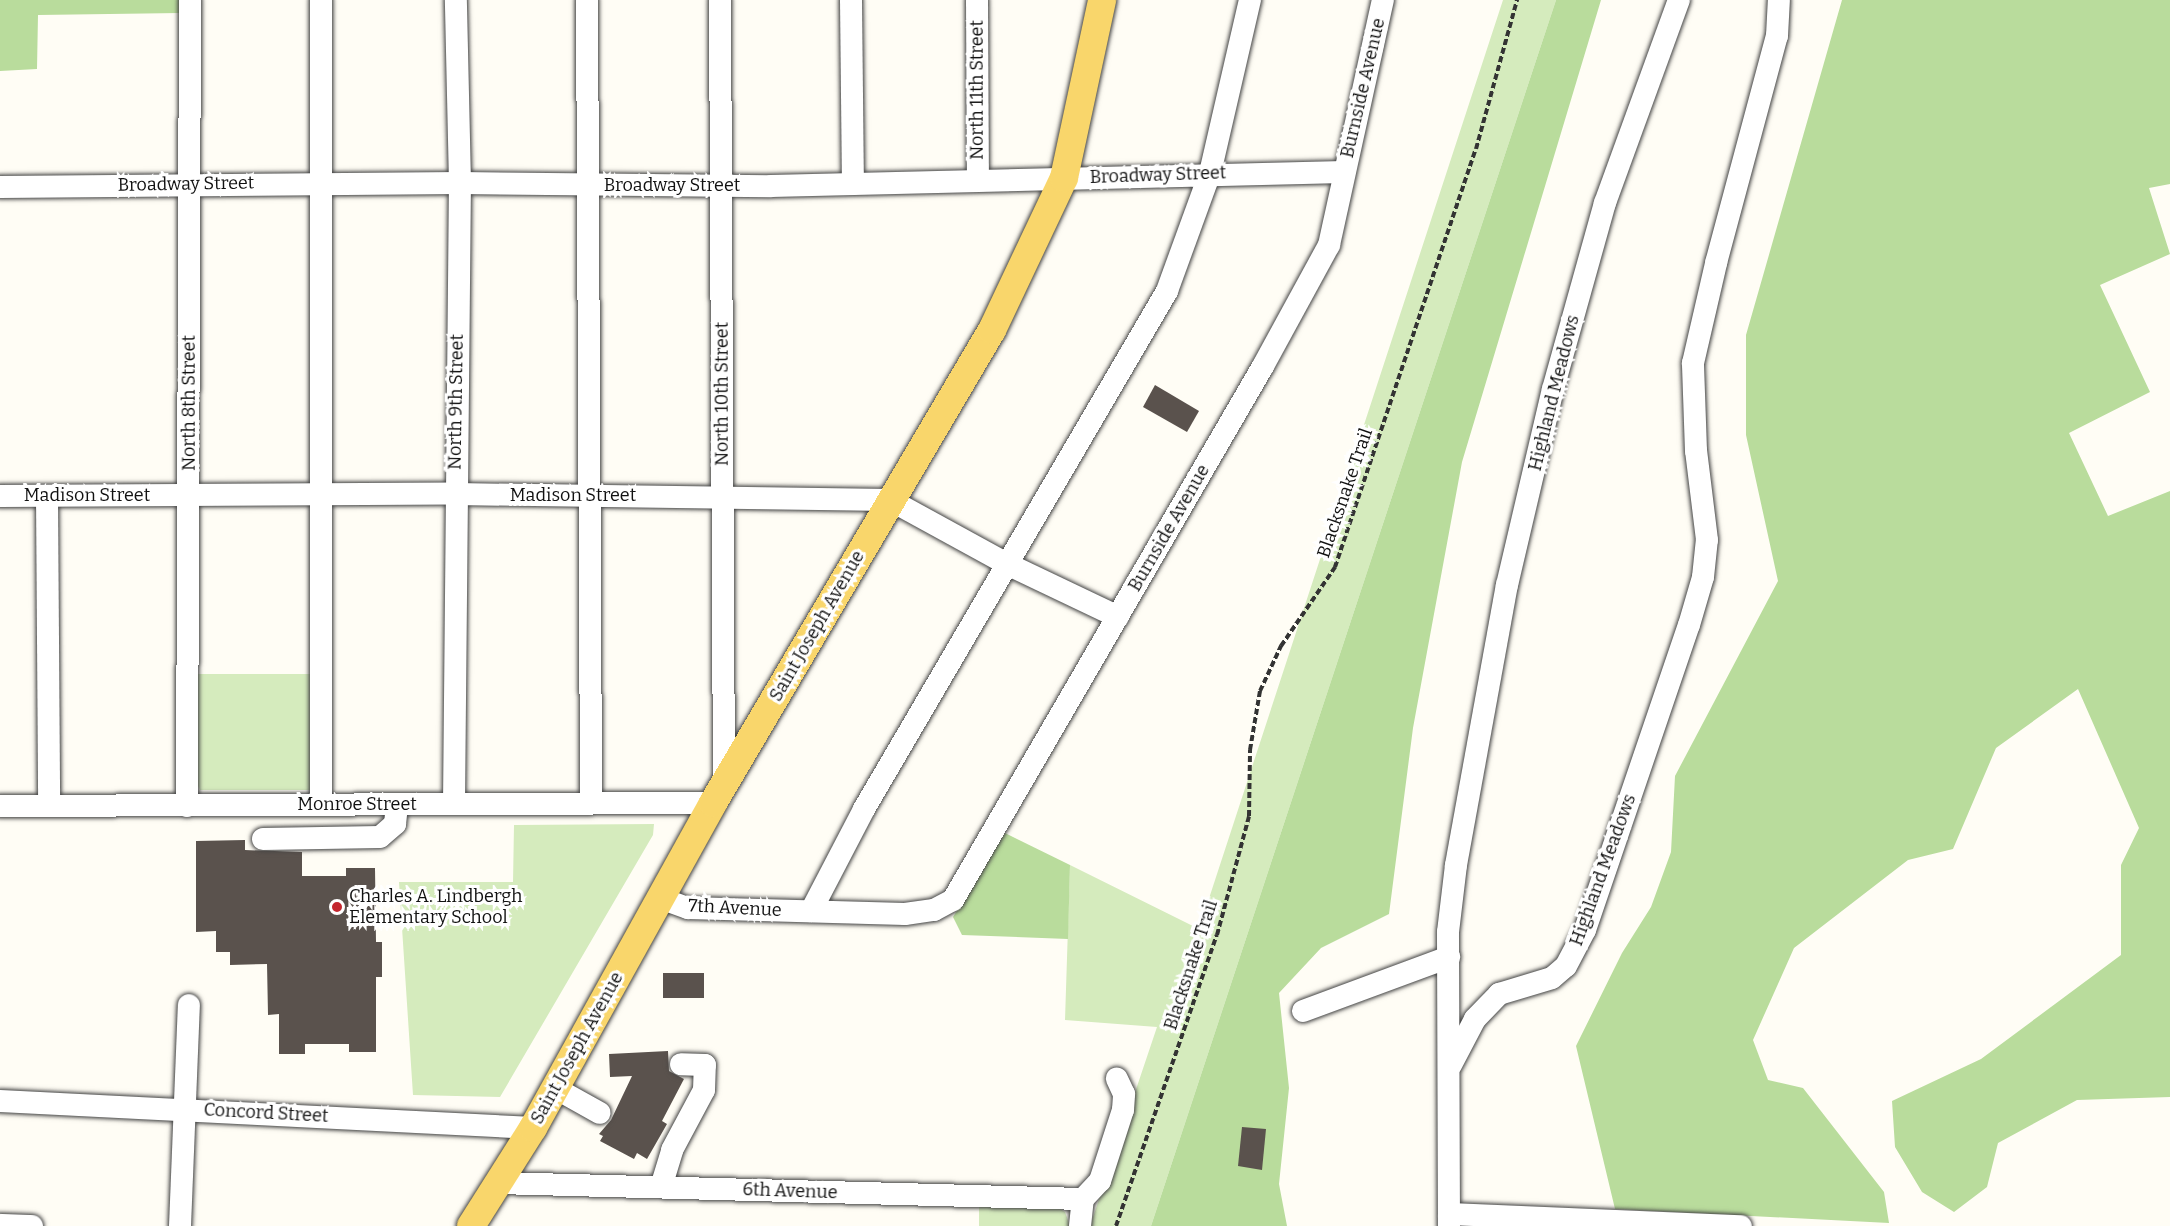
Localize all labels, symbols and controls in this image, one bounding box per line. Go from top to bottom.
street label: Burnside Avenue [1336,16,1390,160]
street label: North 11th Street [966,20,988,160]
street label: Broadway Street [1089,162,1227,188]
street label: Broadway Street [118,172,254,196]
street label: Broadway Street [604,174,740,196]
street label: Highland Meadows [1524,313,1584,473]
street label: North 10th Street [711,322,733,466]
street label: North 9th Street [444,334,468,470]
street label: North 8th Street [178,335,200,471]
street label: Blacksnake Trail [1313,425,1377,561]
street label: Burnside Avenue [1124,461,1214,595]
street label: Madison Street [24,484,150,506]
street label: Madison Street [510,484,636,506]
street label: Saint Joseph Avenue [765,547,869,705]
street label: Highland Meadows [1566,791,1640,949]
street label: Monroe Street [297,793,417,815]
place label: Charles A. Lindbergh Elementary School [349,886,522,928]
street label: 7th Avenue [688,895,782,921]
street label: Blacksnake Trail [1160,897,1222,1033]
marker: Charles A. Lindbergh Elementary School [330,900,344,914]
street label: Saint Joseph Avenue [526,968,628,1128]
street label: Concord Street [203,1099,329,1127]
street label: 6th Avenue [742,1179,838,1203]

